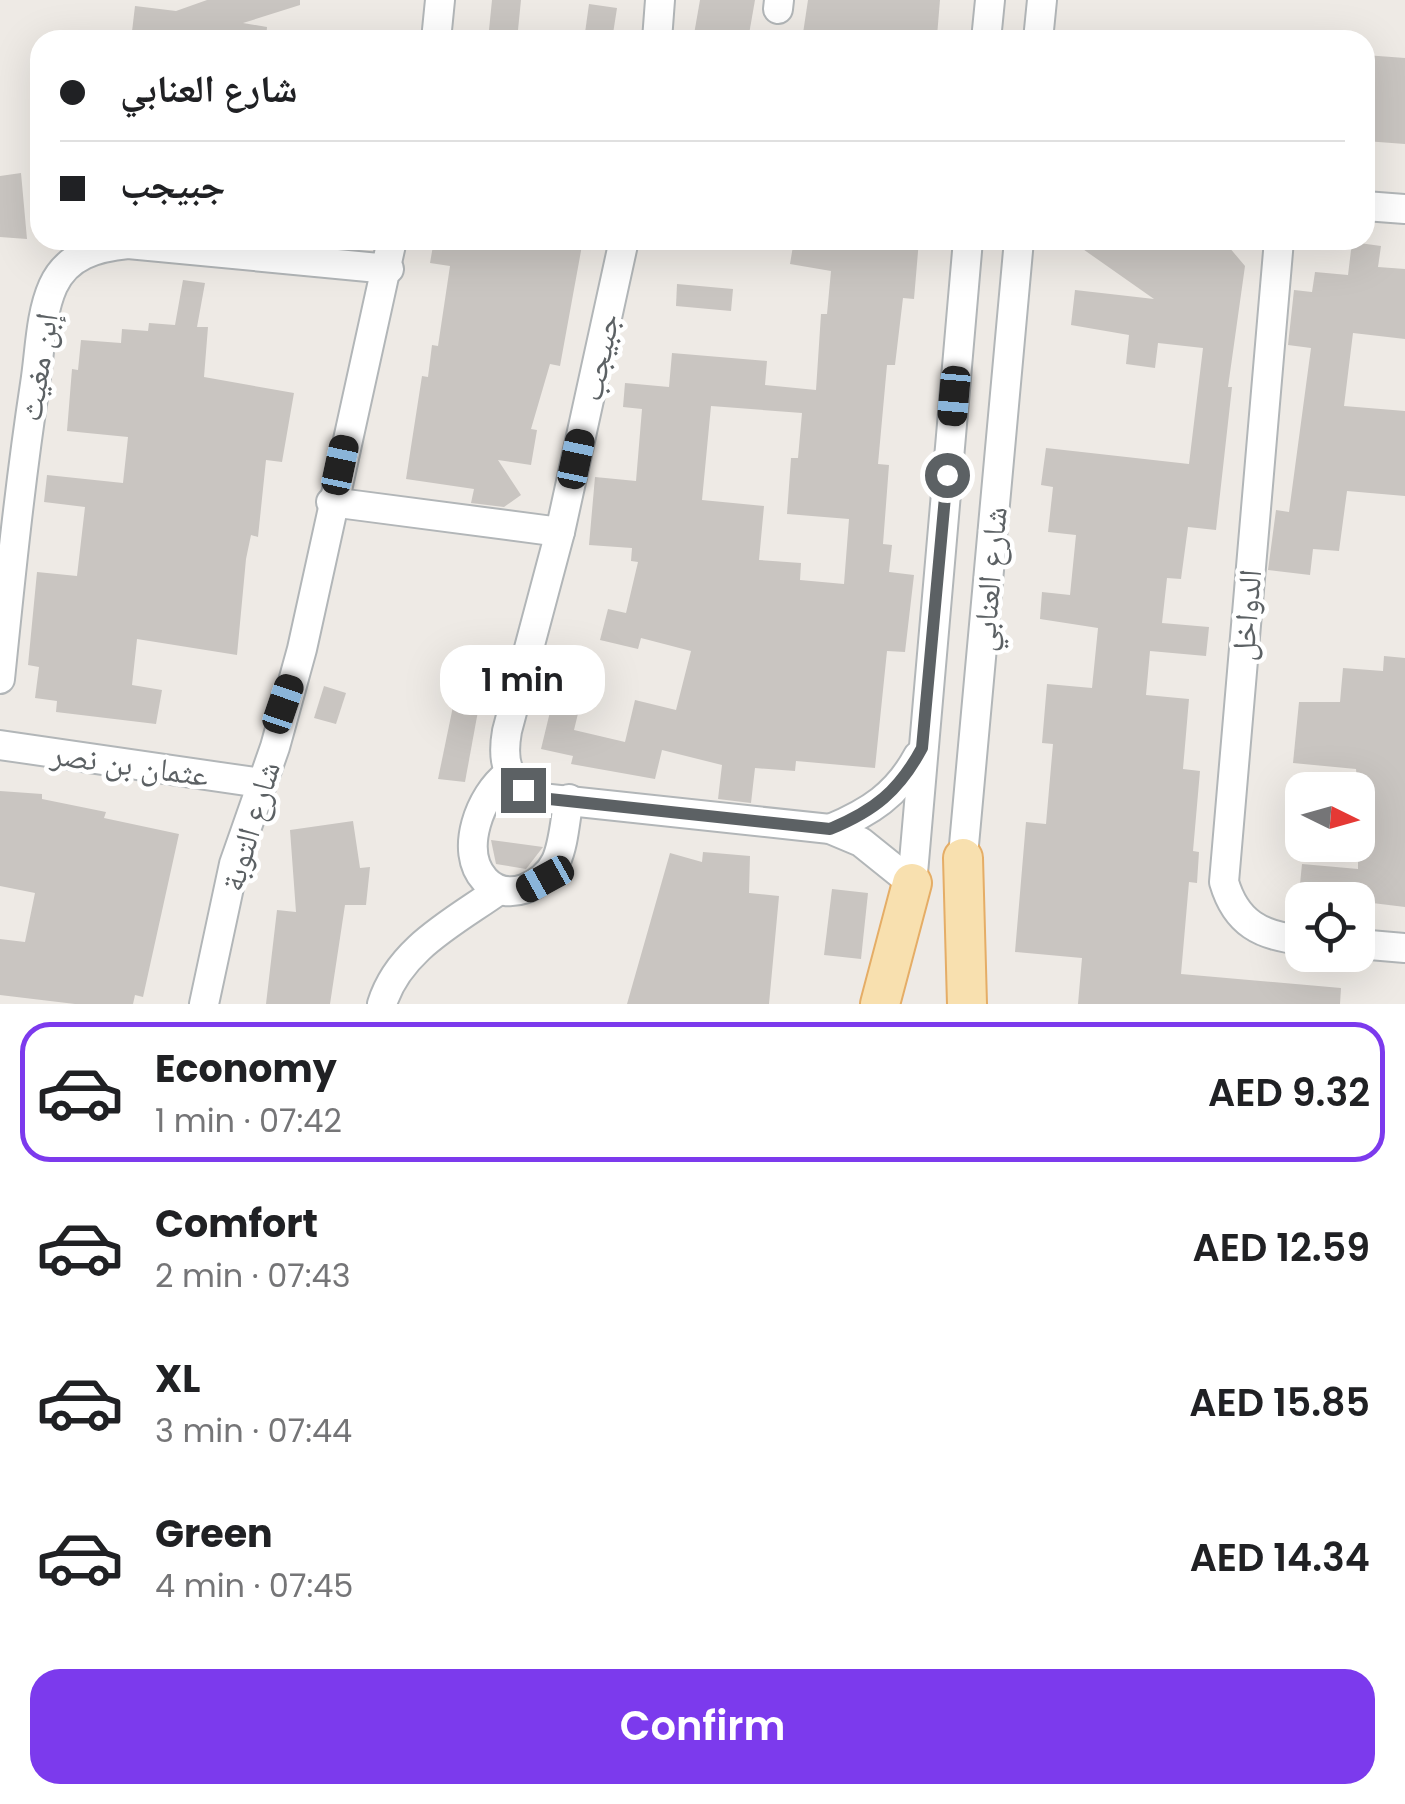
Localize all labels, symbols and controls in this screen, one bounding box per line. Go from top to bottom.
text: شارع العنابي [120,62,298,115]
text: جبيجب [120,158,225,211]
street label: جبيجب [568,309,630,405]
street label: إبن مغيث [7,310,69,424]
car [936,365,972,427]
car [555,427,597,491]
car [319,433,361,497]
route start [925,453,970,498]
street label: شارع العنابي [960,505,1021,654]
street label: الدواخل [1220,567,1272,663]
callout: 1 min [440,645,606,715]
text: 1 min [481,657,564,702]
car [259,671,307,737]
street label: عثمان بن نصر [47,731,212,797]
street label: شارع التوبة [209,756,291,896]
route end [501,768,546,813]
north arrow [1285,772,1375,862]
map controls [1285,772,1375,972]
car [511,851,579,907]
button: locate [1285,882,1375,972]
text: Economy [155,1042,337,1095]
icon: car [35,1047,125,1137]
text: AED 9.32 [1208,1066,1370,1119]
text: 1 min · 07:42 [155,1098,342,1143]
text: Comfort [155,1197,318,1250]
icon: car [35,1202,125,1292]
text: AED 12.59 [1193,1221,1370,1274]
text: 2 min · 07:43 [155,1253,351,1298]
text: XL [155,1352,200,1405]
icon: car [35,1357,125,1447]
text: AED 15.85 [1189,1376,1370,1429]
text: 3 min · 07:44 [155,1408,352,1453]
text: Green [155,1507,273,1560]
icon: car [35,1512,125,1602]
text: AED 14.34 [1190,1531,1370,1584]
text: 4 min · 07:45 [155,1563,353,1608]
button: Confirm [30,1669,1375,1784]

